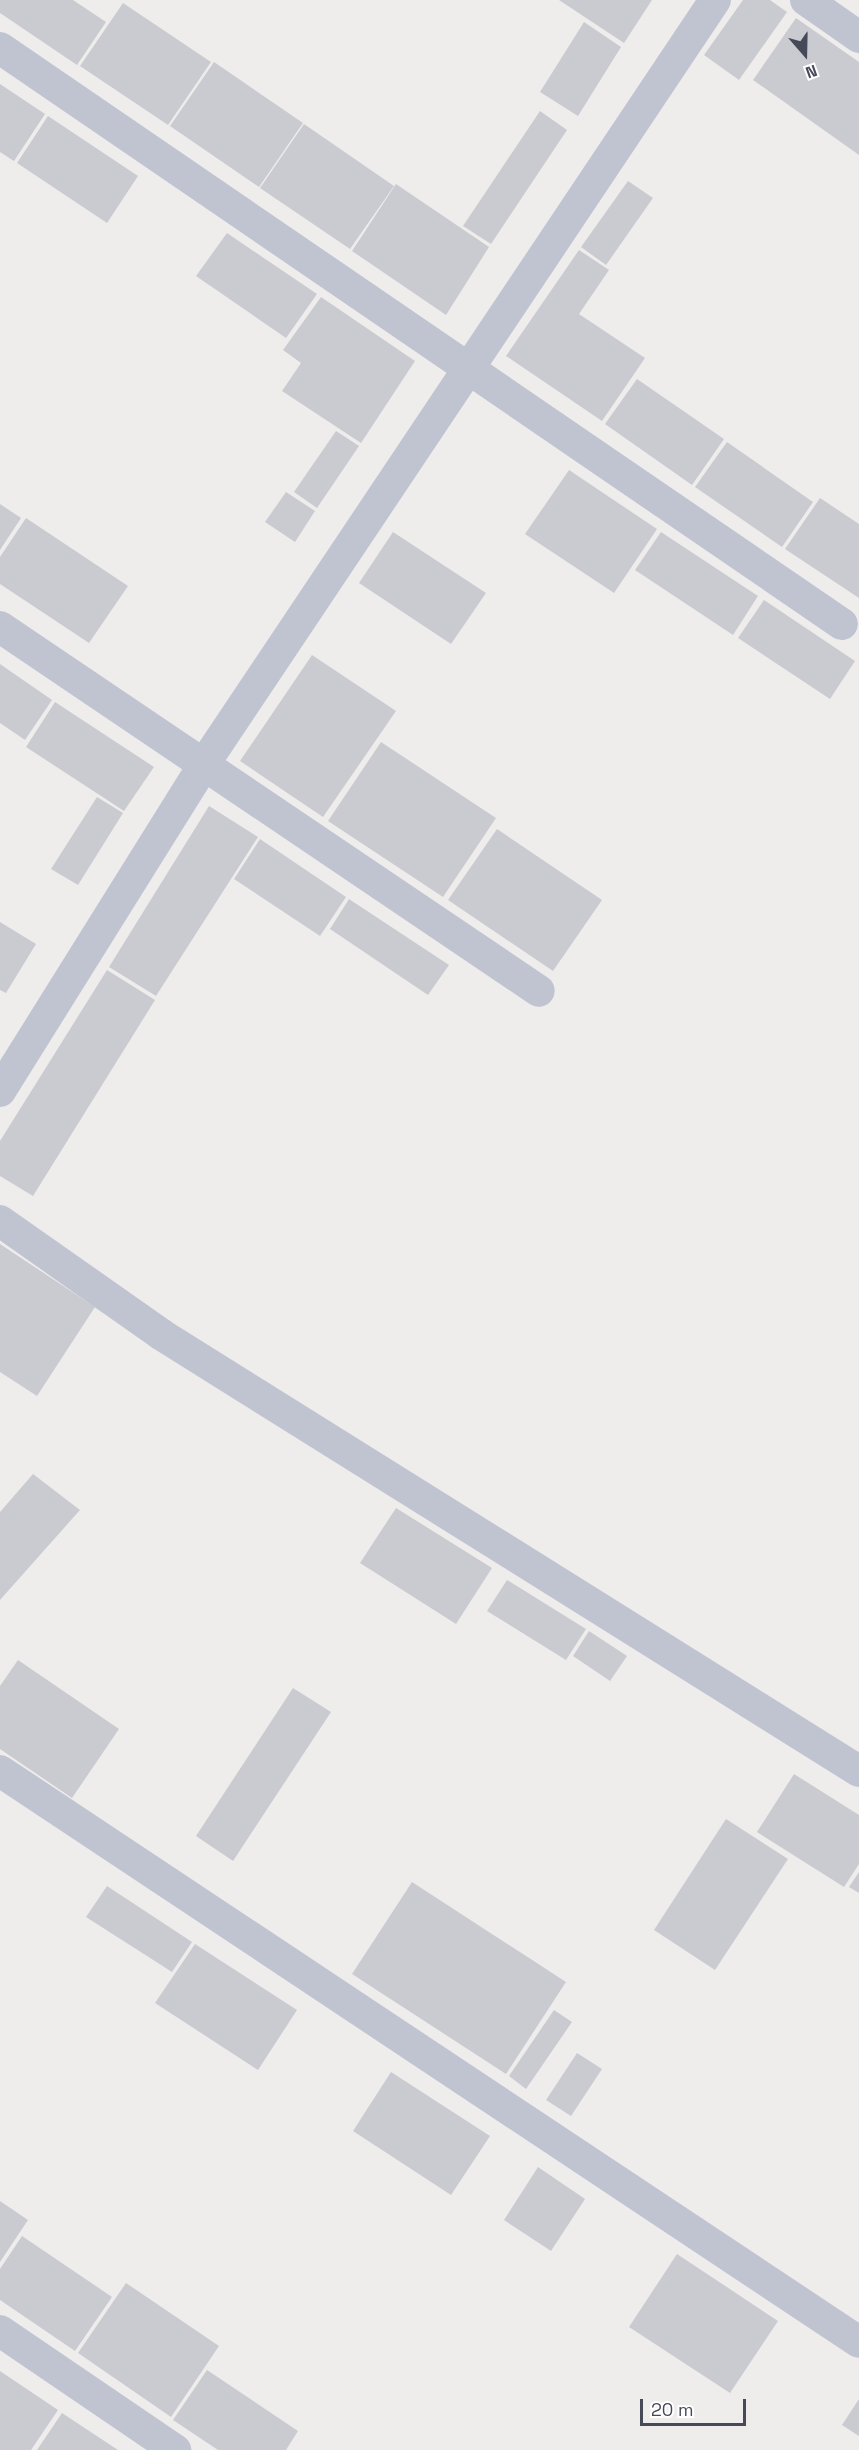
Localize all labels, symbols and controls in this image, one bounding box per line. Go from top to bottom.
north arrow [775,24,835,84]
text: N [803,60,820,83]
scale bar [643,2387,750,2425]
text: 20 m [651,2398,694,2421]

